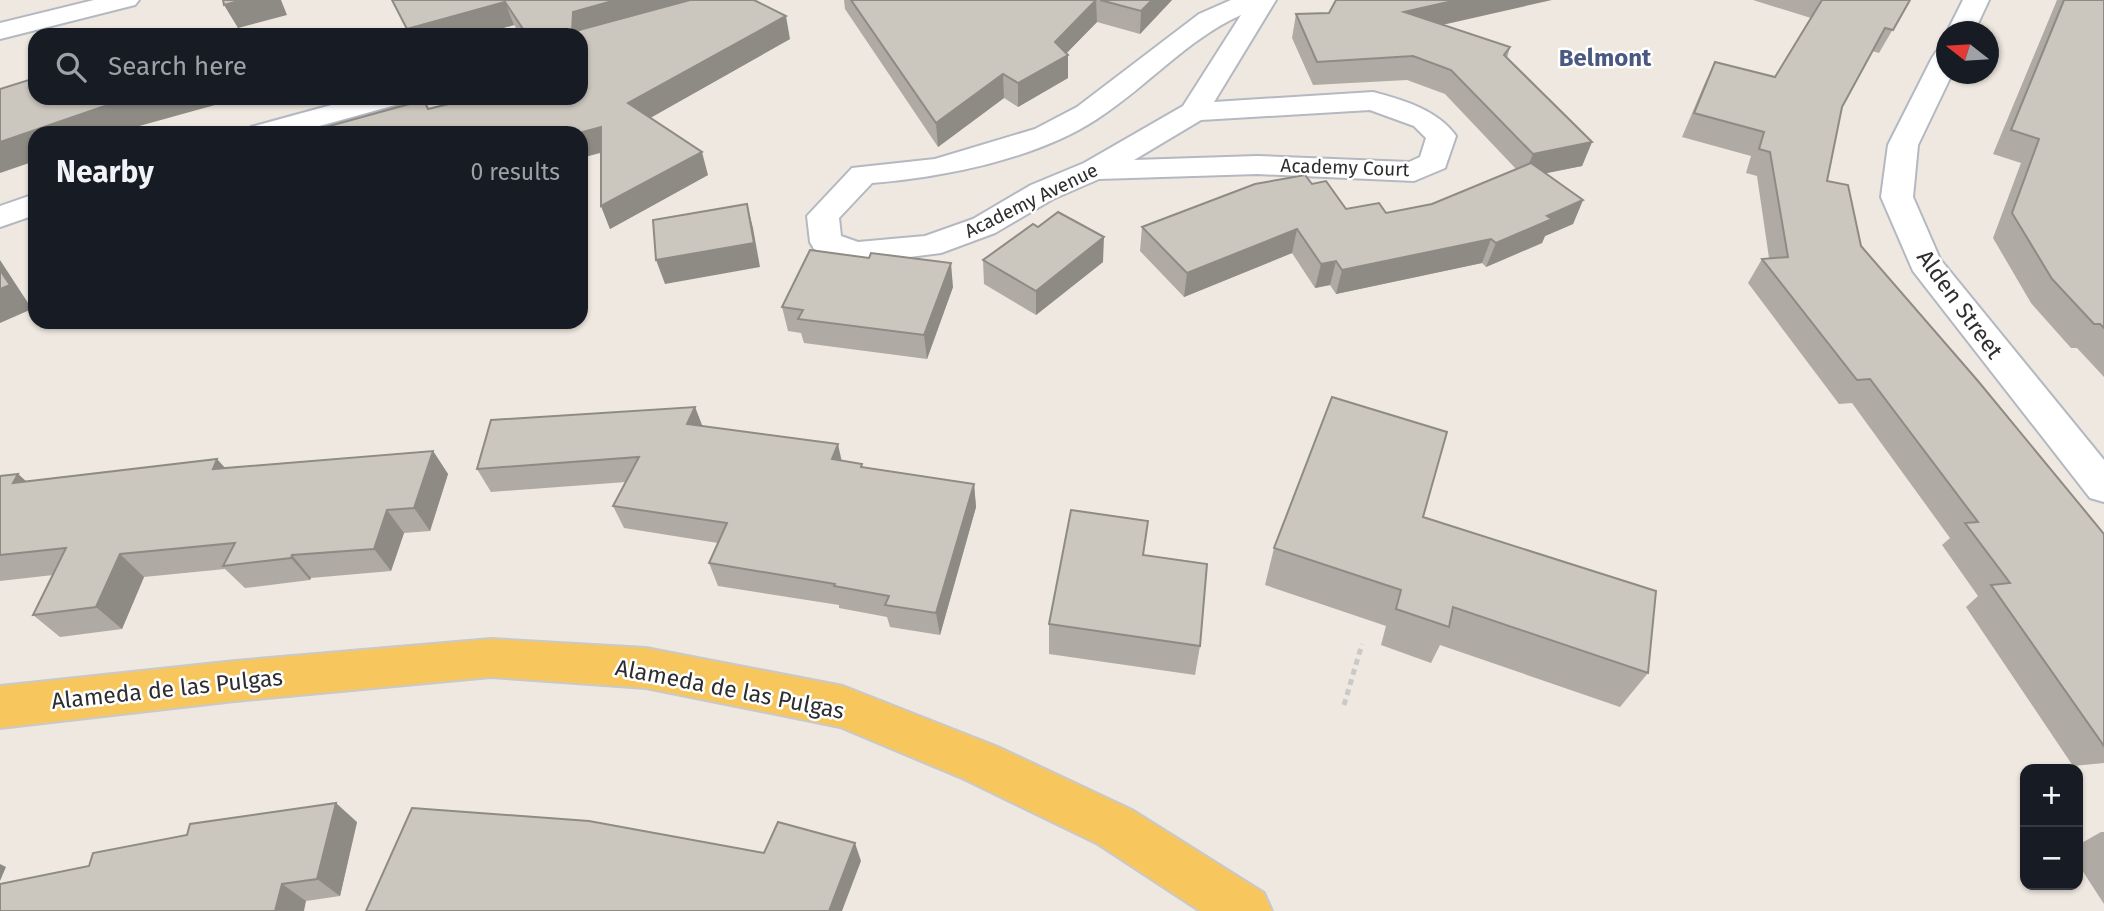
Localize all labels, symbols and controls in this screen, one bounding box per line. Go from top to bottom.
north arrow [1936,21,1999,84]
search box [28,28,588,105]
district label: Belmont [1559,44,1652,72]
icon: search [52,48,90,86]
text: Search here [108,51,247,82]
text: Nearby [56,154,154,190]
street label: Academy Court [1280,154,1410,181]
text: 0 results [470,158,560,186]
street label: Academy Avenue [961,158,1102,243]
street label: Alden Street [1911,244,2009,365]
street label: Alameda de las Pulgas [613,653,847,725]
street label: Alameda de las Pulgas [50,663,284,715]
map controls [2020,764,2083,890]
button: + [2020,764,2083,827]
button: − [2020,827,2083,890]

